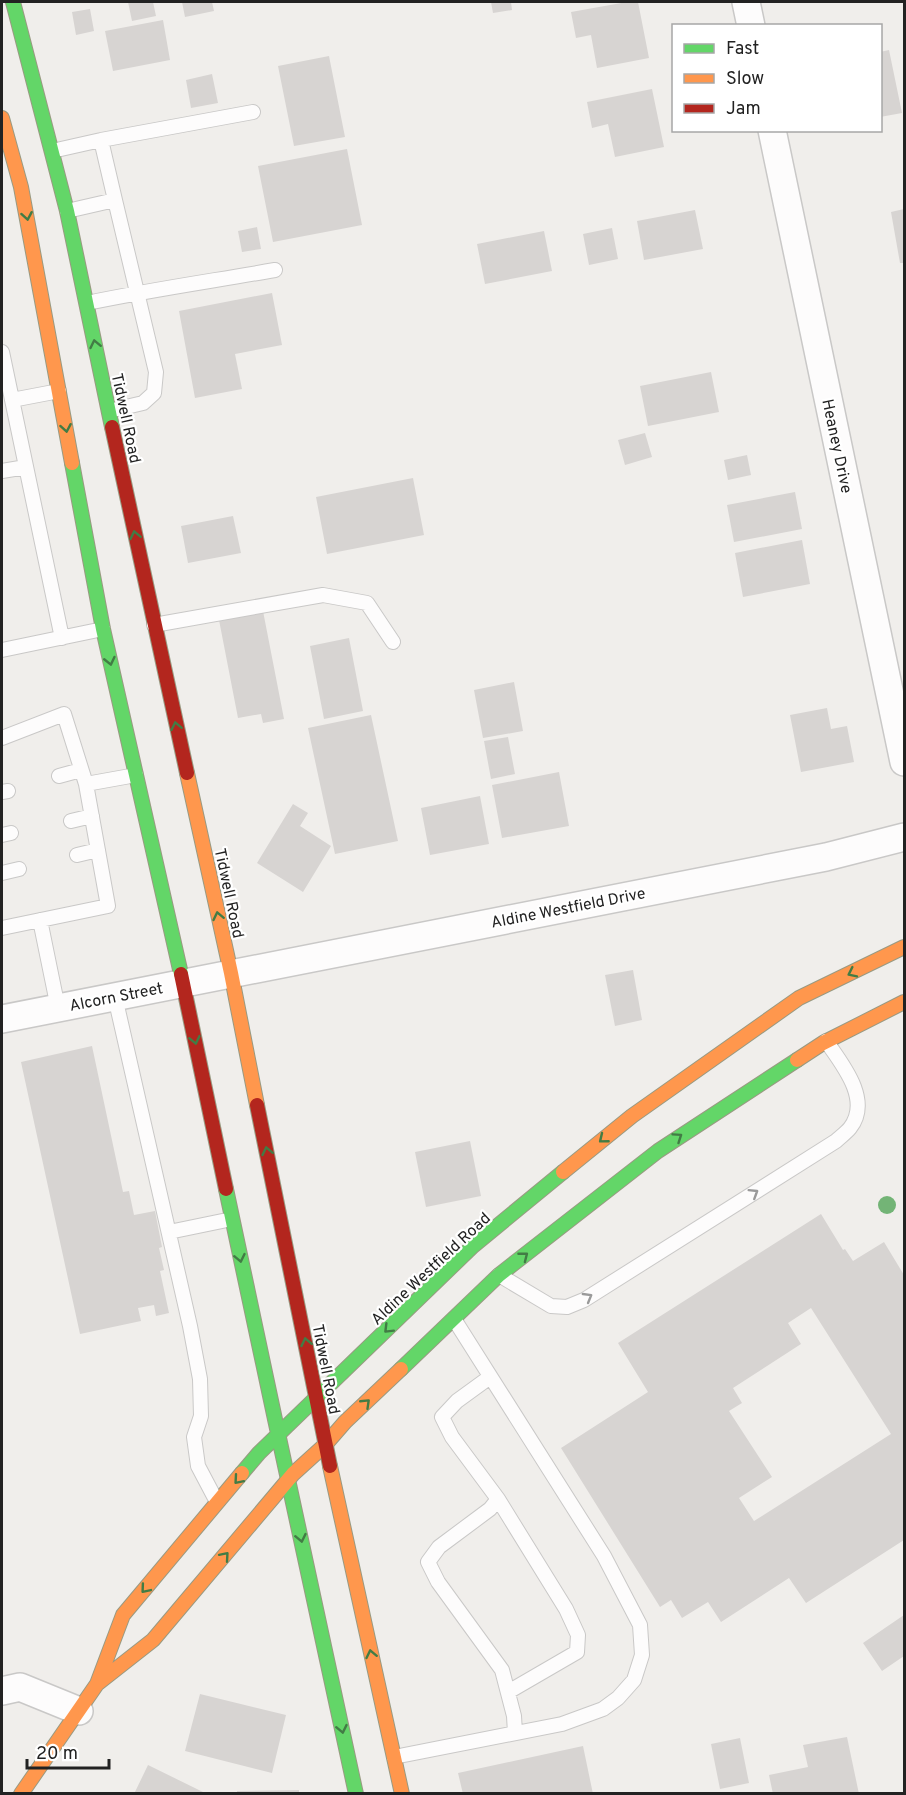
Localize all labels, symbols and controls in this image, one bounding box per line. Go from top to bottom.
legend [672,24,882,132]
text: Fast [726,38,759,61]
text: Slow [726,68,764,91]
text: Jam [726,98,761,121]
one-way arrow [20,210,33,220]
one-way arrow [89,340,102,350]
street label: Tidwell Road [106,372,144,465]
street label: Heaney Drive [816,397,856,495]
one-way arrow [59,423,72,433]
one-way arrow [129,530,142,540]
one-way arrow [103,656,116,666]
one-way arrow [171,721,184,731]
street label: Tidwell Road [209,847,247,940]
street label: Aldine Westfield Drive [489,884,647,934]
one-way arrow [213,911,226,921]
one-way arrow [847,965,858,977]
street label: Alcorn Street [68,979,165,1017]
one-way arrow [187,1035,200,1045]
one-way arrow [599,1132,610,1143]
one-way arrow [672,1133,683,1144]
one-way arrow [261,1147,274,1157]
one-way arrow [748,1189,758,1201]
street label: Aldine Westfield Road [367,1209,495,1330]
one-way arrow [517,1252,528,1263]
one-way arrow [233,1253,246,1263]
one-way arrow [582,1292,592,1304]
one-way arrow [385,1322,395,1333]
street label: Tidwell Road [306,1323,344,1416]
one-way arrow [300,1338,313,1348]
one-way arrow [359,1399,369,1410]
one-way arrow [235,1473,246,1484]
one-way arrow [294,1533,307,1543]
one-way arrow [218,1552,229,1563]
one-way arrow [141,1582,152,1593]
one-way arrow [366,1650,379,1660]
one-way arrow [335,1724,348,1734]
scale bar [27,1732,110,1770]
text: 20 m [36,1743,78,1766]

